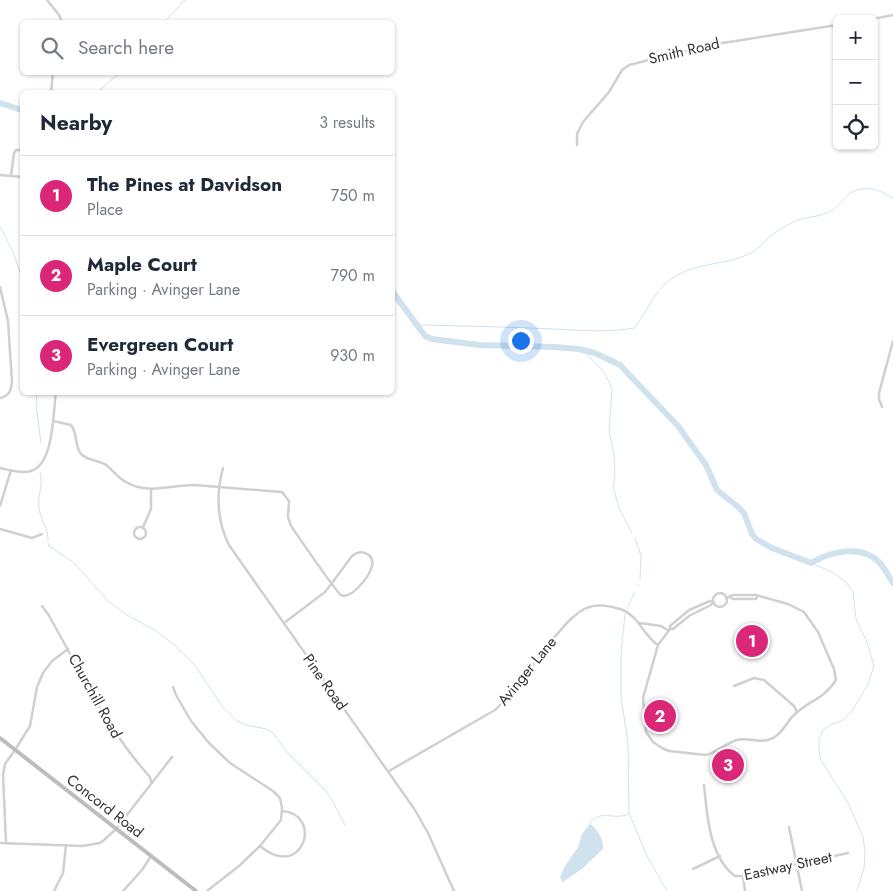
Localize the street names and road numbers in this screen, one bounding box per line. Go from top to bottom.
street label: Smith Road [646,32,722,70]
street label: Avinger Lane [492,632,562,710]
street label: Pine Road [297,649,353,715]
street label: Churchill Road [63,650,127,742]
street label: Concord Road [62,769,148,843]
street label: Eastway Street [742,846,834,886]

